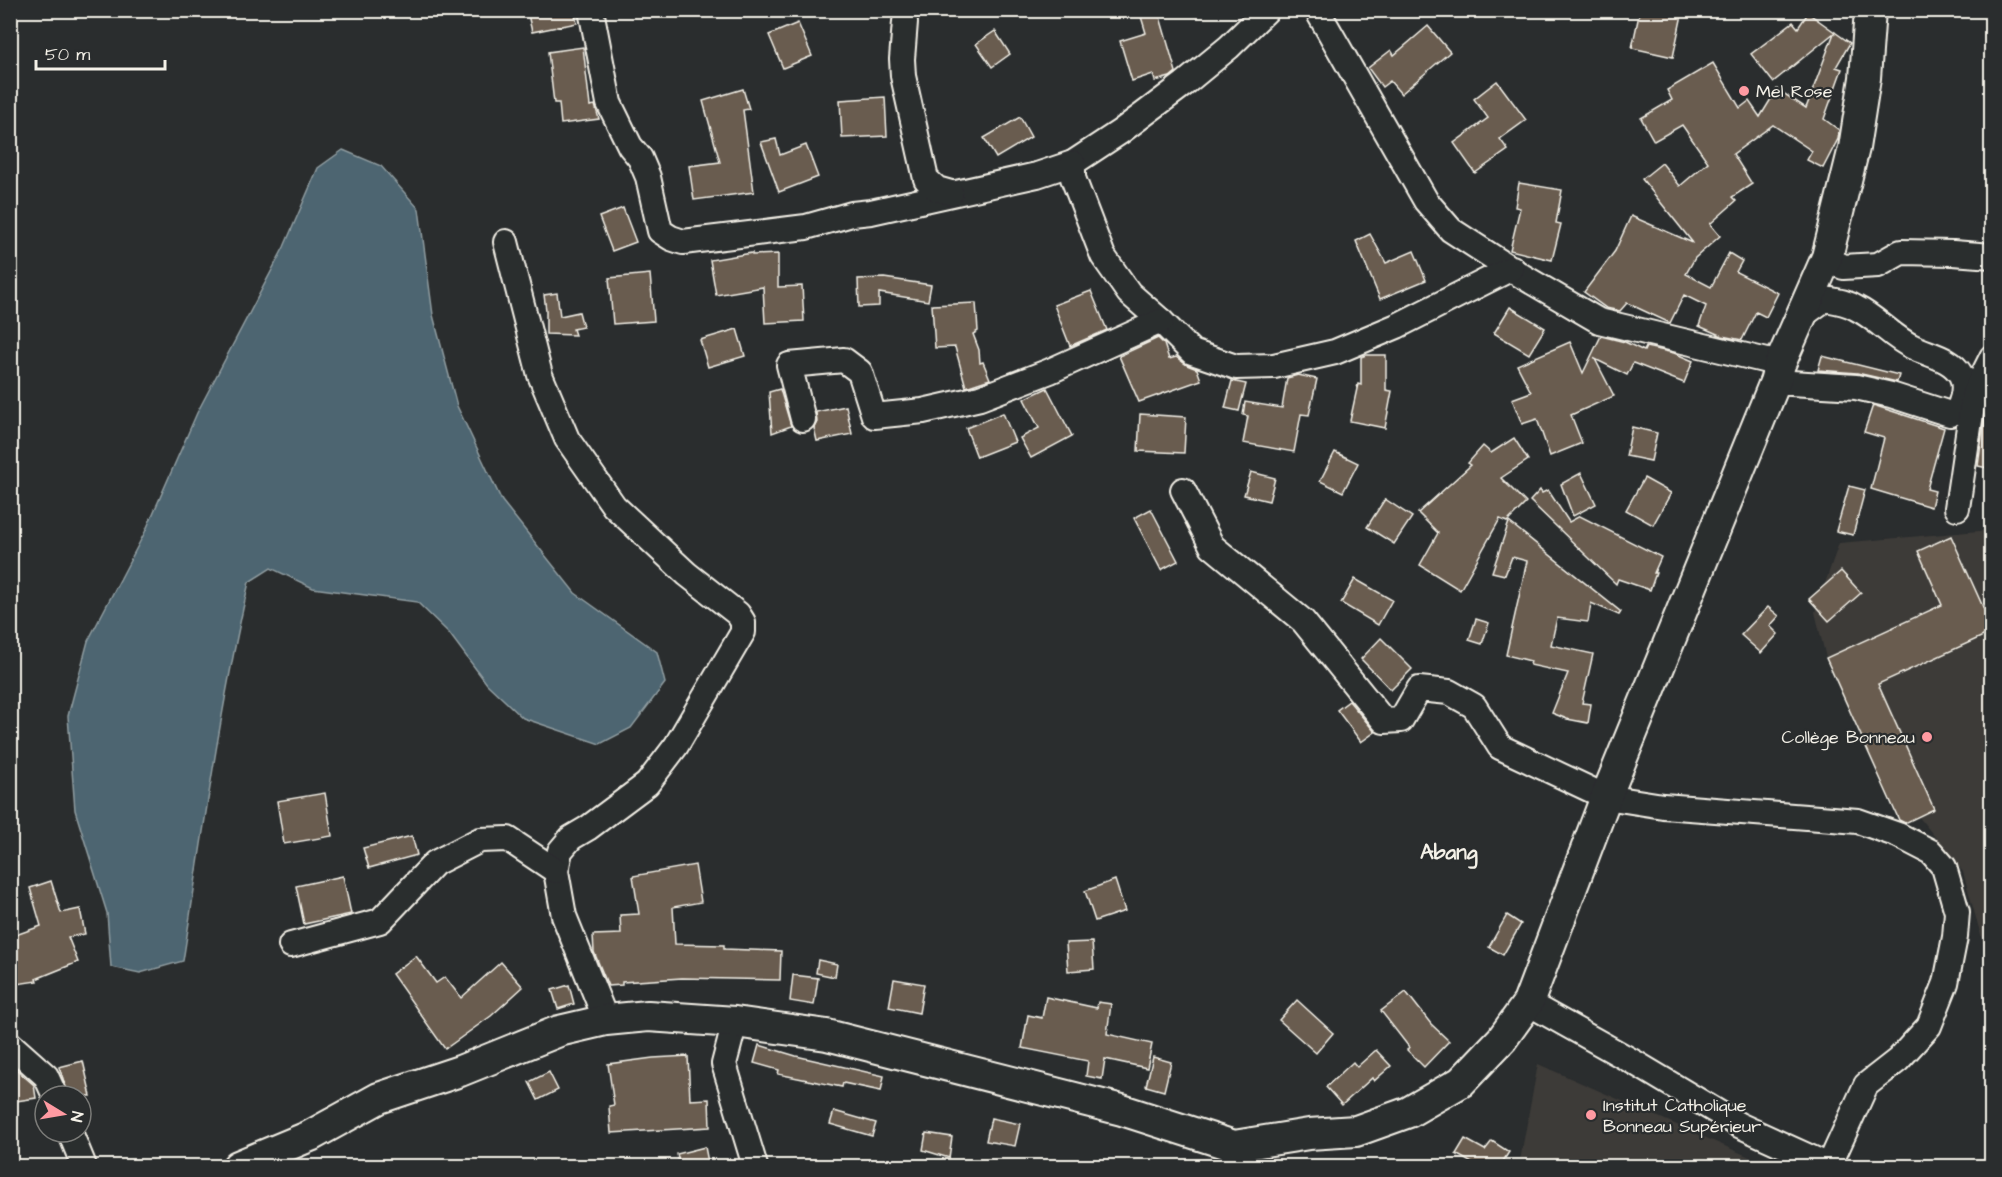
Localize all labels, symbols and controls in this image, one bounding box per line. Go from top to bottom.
scale bar [36,33,165,71]
text: 50 m [45,42,90,67]
place label: Mel Rose [1756,79,1833,104]
marker: Mel Rose [1737,84,1751,98]
place label: Collège Bonneau [1782,725,1915,751]
marker: Collège Bonneau [1920,730,1934,744]
district label: Abang [1420,838,1478,869]
north arrow [33,1084,93,1144]
place label: Institut Catholique Bonneau Supérieur [1603,1093,1761,1139]
marker: Institut Catholique Bonneau Supérieur [1584,1108,1598,1122]
text: N [65,1110,88,1124]

